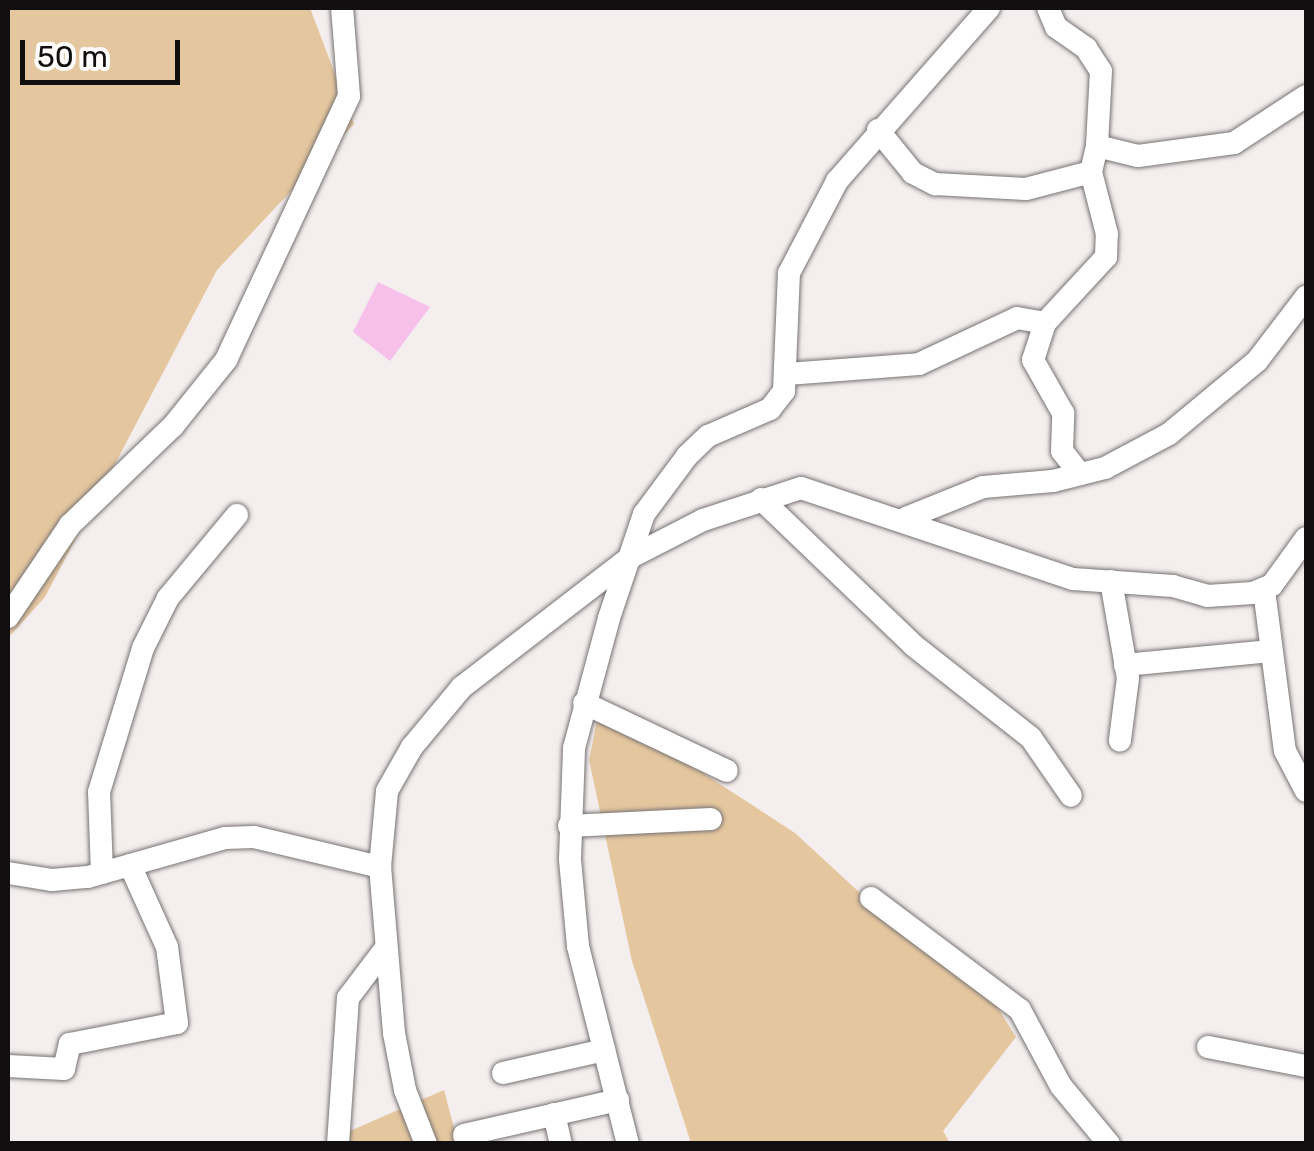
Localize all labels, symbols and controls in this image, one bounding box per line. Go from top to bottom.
scale bar [25,20,185,82]
text: 50 m [37,39,108,75]

